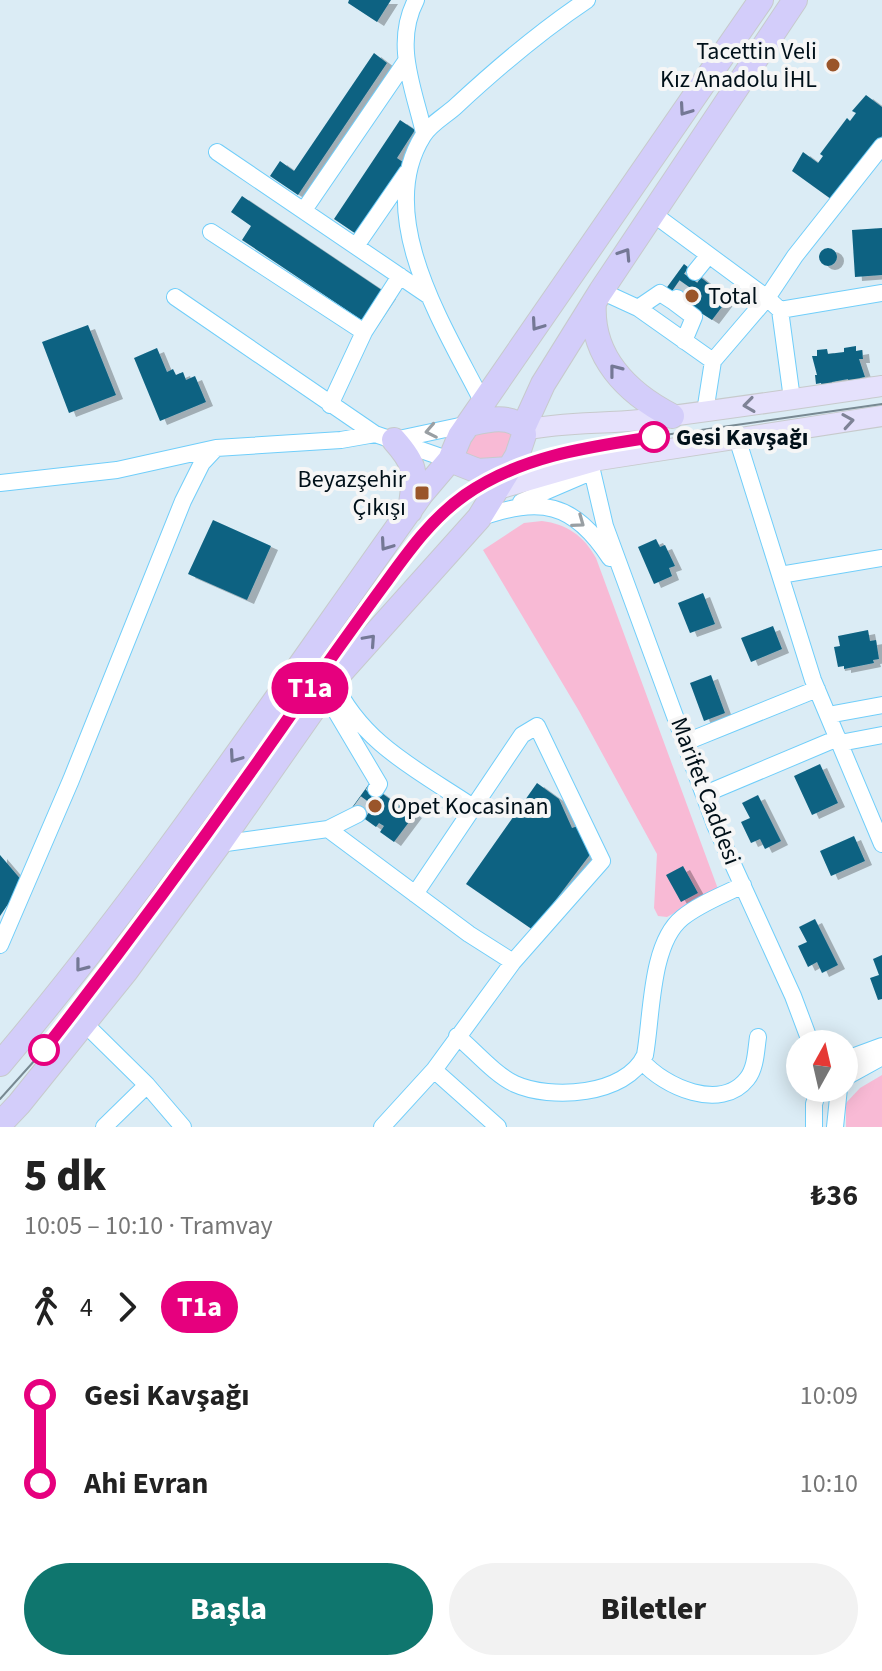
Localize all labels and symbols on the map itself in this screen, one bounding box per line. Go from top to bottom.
place label: Tacettin Veli Kız Anadolu İHL [660,34,817,97]
marker: Tacettin Veli Kız Anadolu İHL [824,56,842,74]
one-way arrow [680,102,695,116]
one-way arrow [615,248,630,263]
place label: Total [708,279,758,314]
marker: Total [683,287,701,305]
one-way arrow [532,316,547,330]
one-way arrow [610,365,624,379]
one-way arrow [742,396,756,413]
one-way arrow [842,413,855,430]
place label: Gesi Kavşağı [676,420,808,455]
one-way arrow [424,421,438,438]
marker: Gesi Kavşağı [639,422,669,452]
place label: Beyazşehir Çıkışı [298,462,407,525]
marker: Beyazşehir Çıkışı [413,484,431,502]
one-way arrow [570,512,585,527]
one-way arrow [381,536,396,550]
one-way arrow [360,634,375,649]
line badge: T1a [264,662,356,714]
street label: Marifet Caddesi [661,712,750,870]
one-way arrow [230,748,245,762]
place label: Opet Kocasinan [391,789,549,824]
marker: Opet Kocasinan [366,797,384,815]
one-way arrow [76,957,90,972]
north arrow [786,1030,858,1102]
unlabelled marker [29,1035,59,1065]

